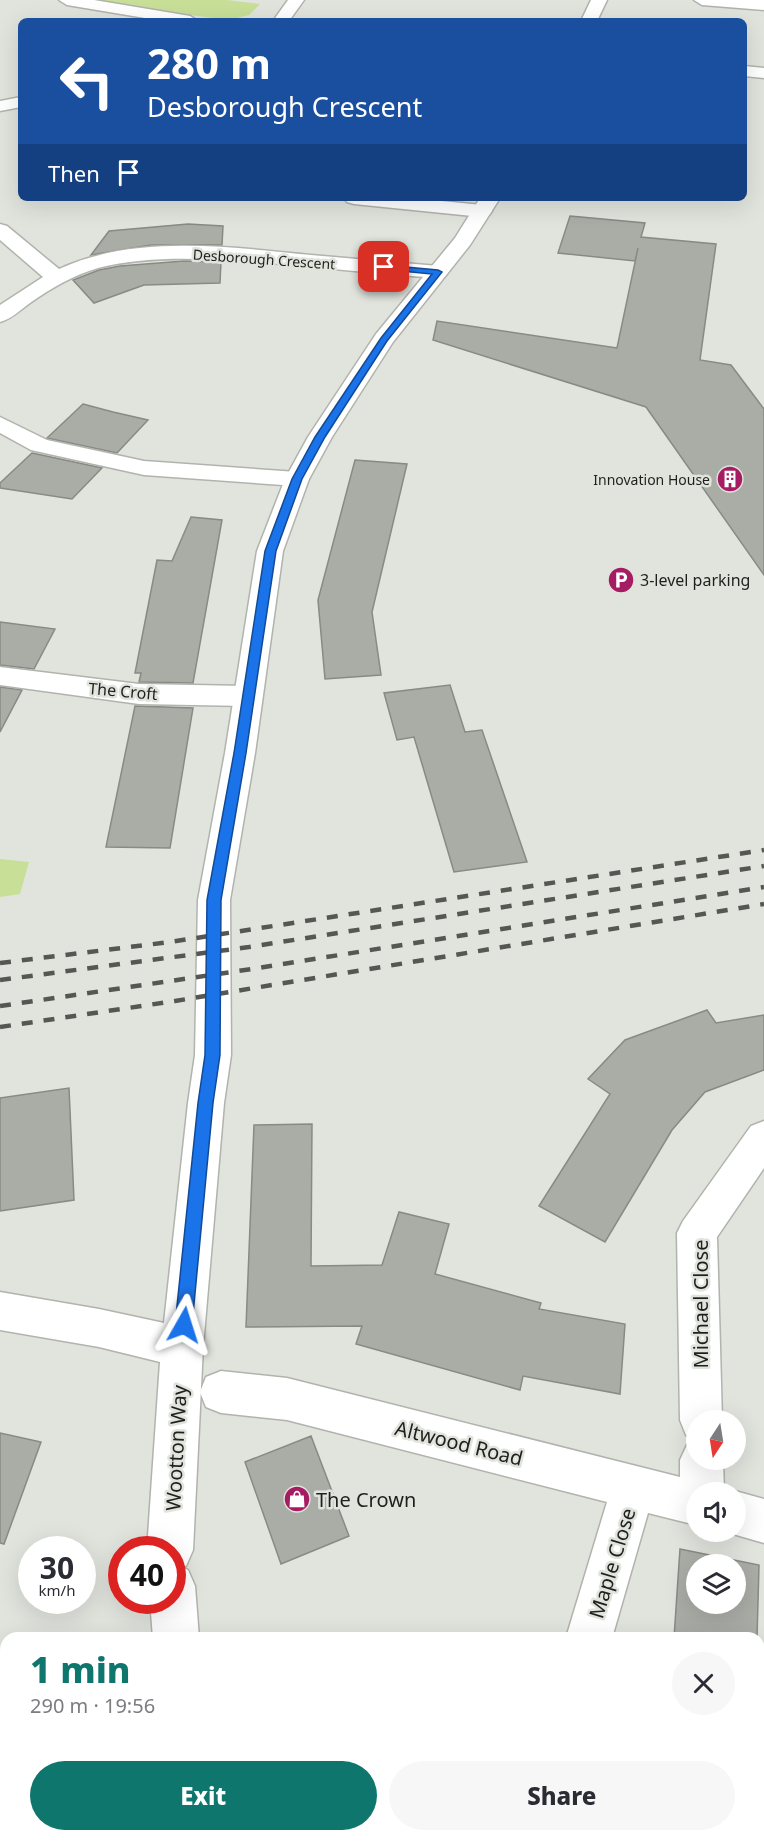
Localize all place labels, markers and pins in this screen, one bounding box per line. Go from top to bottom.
pin [358,241,409,292]
building icon: Innovation House [715,464,745,494]
place label: Innovation House [593,470,710,489]
parking icon: 3-level parking [606,565,636,595]
place label: 3-level parking [640,569,750,591]
shop icon: The Crown [282,1484,312,1514]
place label: The Crown [316,1486,416,1513]

